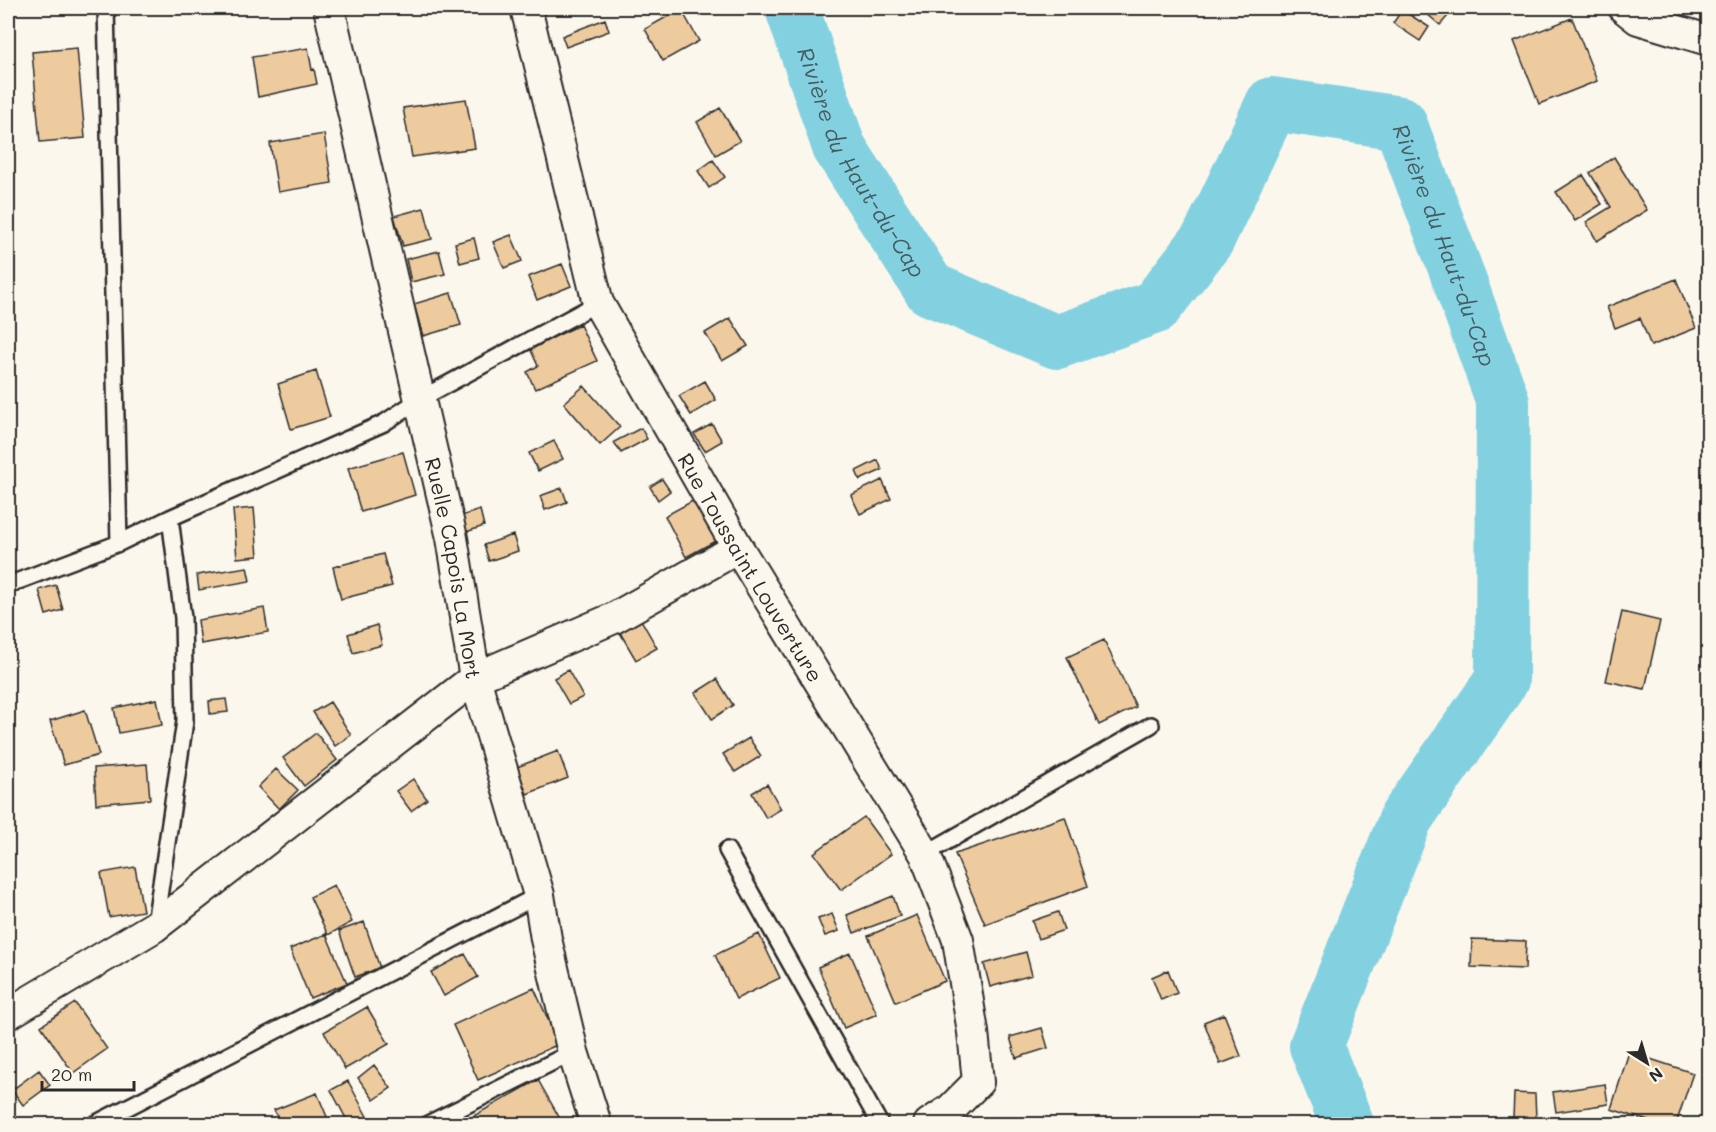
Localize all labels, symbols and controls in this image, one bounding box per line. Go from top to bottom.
water label: Rivière du Haut-du-Cap [792,43,933,282]
water label: Rivière du Haut-du-Cap [1387,119,1503,370]
street label: Rue Toussaint Louverture [673,448,830,687]
street label: Ruelle Capois La Mort [420,454,488,681]
north arrow [1617,1033,1677,1093]
scale bar [42,1054,134,1092]
text: 20 m [51,1062,92,1086]
text: N [1645,1063,1668,1087]

